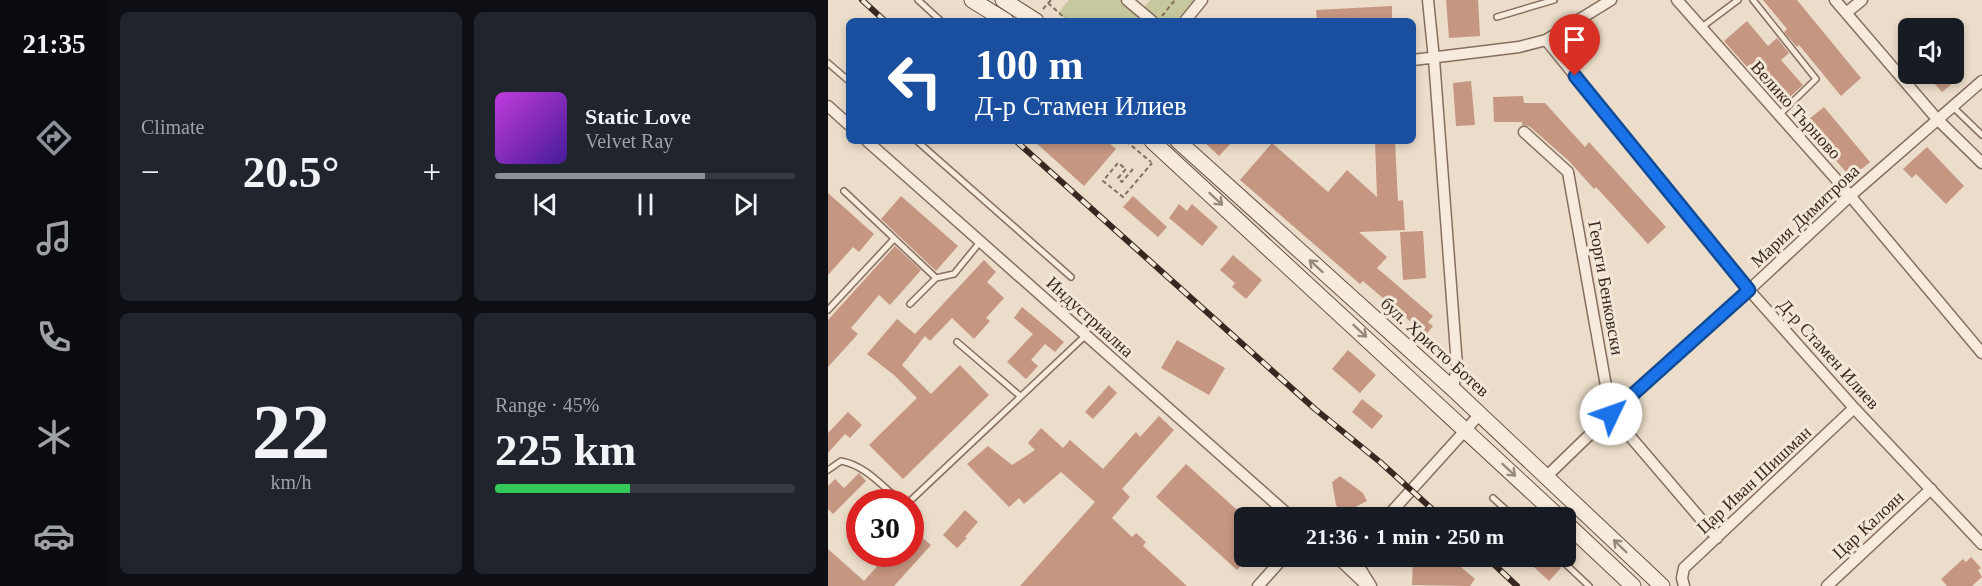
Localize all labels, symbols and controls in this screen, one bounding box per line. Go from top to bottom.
pin [1549,14,1600,76]
map controls [1898,18,1964,84]
button: sound [1898,18,1964,84]
icon: arrive [1558,23,1591,56]
text: 21:35 [23,29,86,59]
icon: left [876,42,954,120]
text: 100 m [975,42,1084,88]
street label: Велико Търново [1747,57,1845,163]
text: Д-р Стамен Илиев [975,91,1187,121]
text: Static Love [585,104,691,129]
text: Climate [141,116,204,138]
icon: directions [33,117,75,159]
text: Velvet Ray [585,130,673,152]
text: 20.5° [243,147,339,197]
text: − [141,154,160,190]
text: + [422,154,441,190]
street label: Мария Димитрова [1747,161,1863,271]
icon: previous [529,188,562,221]
icon: pause [629,188,662,221]
icon: next [729,188,762,221]
one-way arrow [1209,192,1224,206]
icon: music [33,217,75,259]
street label: Георги Бенковски [1584,219,1628,357]
one-way arrow [1309,259,1324,273]
street label: Индустриална [1042,273,1138,361]
street label: бул. Христо Ботев [1377,293,1493,401]
street label: Д-р Стамен Илиев [1774,295,1884,413]
icon: phone [33,316,75,358]
one-way arrow [1352,324,1367,338]
position arrow [1579,382,1643,446]
text: 22 [252,388,330,475]
text: Range · 45% [495,394,599,416]
icon: climate [33,416,75,458]
street label: Цар Иван Шишман [1693,422,1815,538]
text: 225 km [495,425,636,475]
one-way arrow [1501,462,1516,477]
text: km/h [270,471,312,493]
street label: Цар Калоян [1828,487,1908,563]
speed limit sign: 30 [846,489,924,567]
icon: car [33,515,75,557]
text: 21:36 · 1 min · 250 m [1306,524,1504,549]
one-way arrow [1613,539,1628,553]

